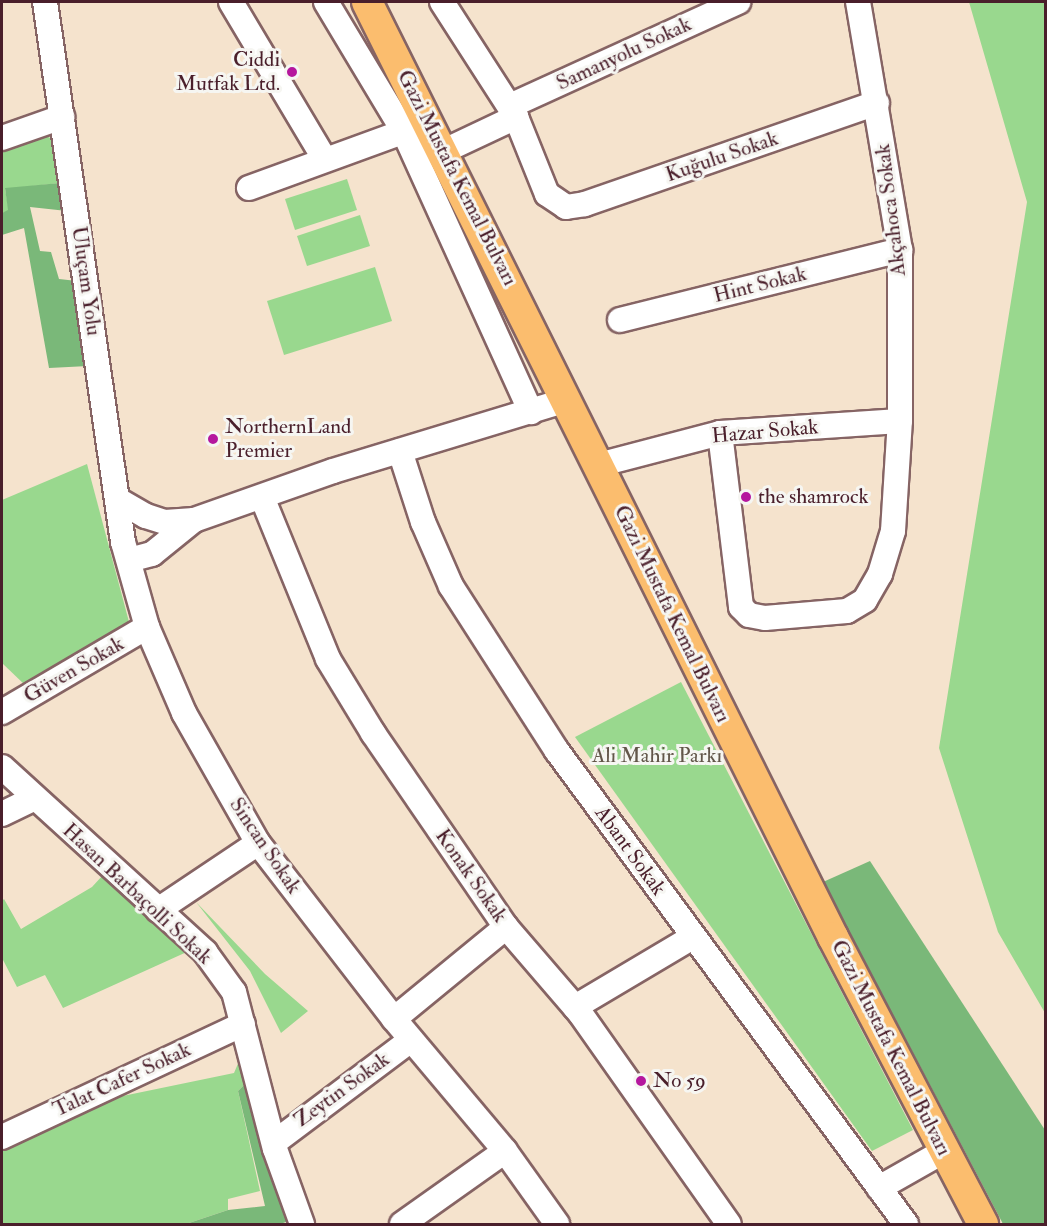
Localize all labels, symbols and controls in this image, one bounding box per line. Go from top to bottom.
street label: Samanyolu Sokak [553,12,695,96]
place label: Ciddi Mutfak Ltd. [176,47,280,97]
marker: Ciddi Mutfak Ltd. [285,65,299,79]
street label: Gazi Mustafa Kemal Bulvarı [392,66,522,290]
street label: Kuğulu Sokak [662,126,782,188]
street label: Akçahoca Sokak [870,142,912,278]
street label: Uluçam Yolu [66,225,106,337]
street label: Hint Sokak [711,261,809,309]
place label: NorthernLand Premier [225,414,351,464]
street label: Hazar Sokak [711,415,819,449]
marker: NorthernLand Premier [206,432,220,446]
place label: the shamrock [758,484,868,510]
marker: the shamrock [739,490,753,504]
street label: Gazi Mustafa Kemal Bulvarı [608,501,736,727]
street label: Güven Sokak [19,631,129,709]
park label: Ali Mahir Parkı [592,743,722,769]
street label: Sincan Sokak [224,793,306,899]
street label: Abant Sokak [589,801,671,901]
street label: Hasan Barbaçolli Sokak [57,818,217,970]
street label: Konak Sokak [430,824,512,928]
street label: Gazi Mustafa Kemal Bulvarı [826,936,956,1160]
street label: Talat Cafer Sokak [49,1037,195,1123]
street label: Zeytin Sokak [289,1047,395,1133]
place label: No 59 [653,1068,706,1094]
marker: No 59 [634,1074,648,1088]

